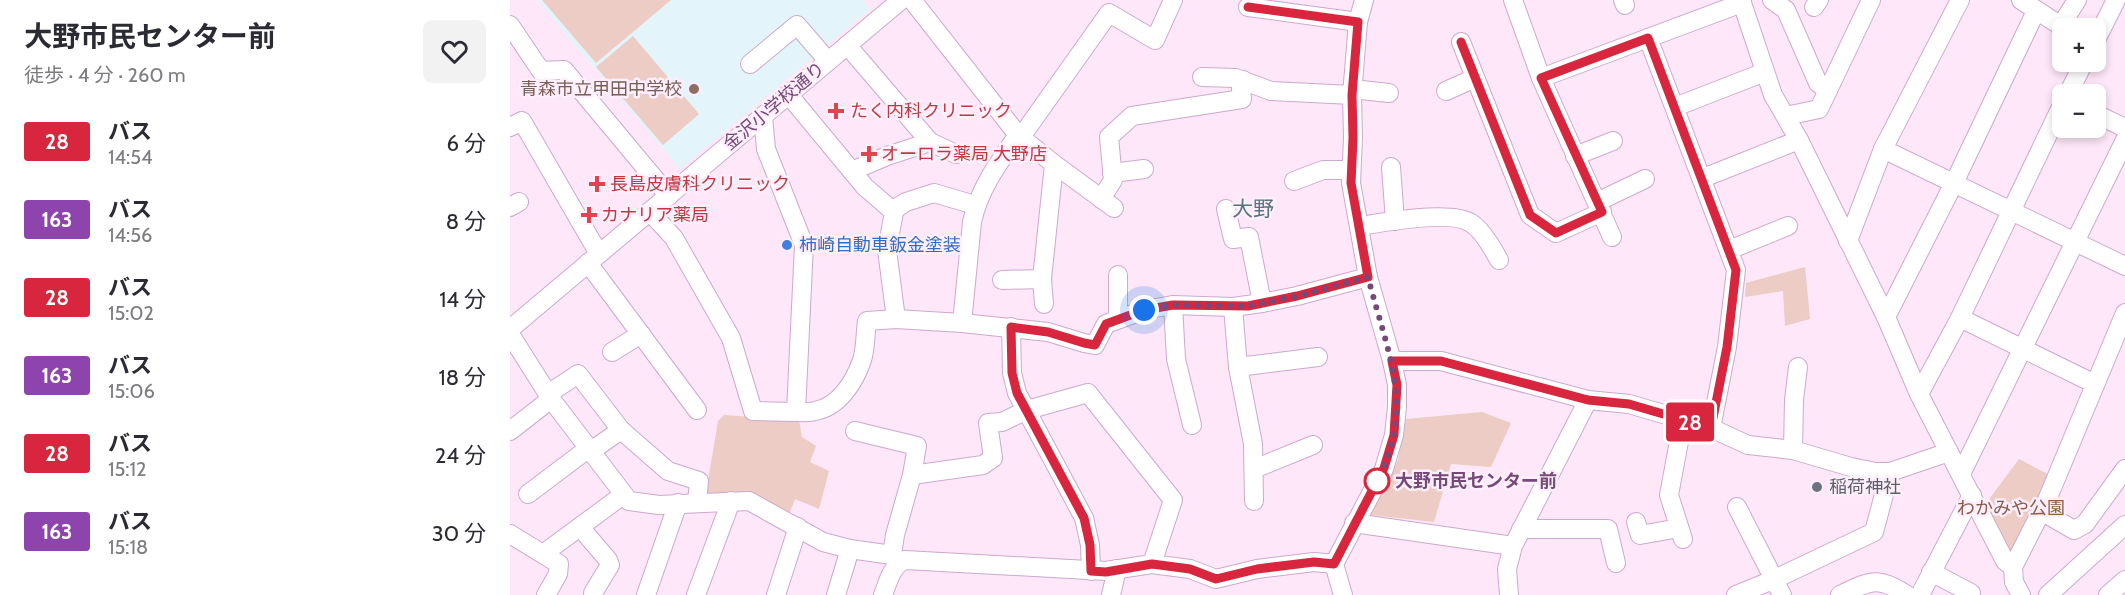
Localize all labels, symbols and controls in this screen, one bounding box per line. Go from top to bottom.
map controls [2052,18,2106,138]
button: + [2052,18,2106,72]
text: 大野市民センター前 [24,19,276,53]
button: heart [423,20,486,83]
street label: 金沢小学校通り [719,57,829,155]
text: 徒歩 · 4 分 · 260 m [24,63,185,87]
place label: 青森市立甲田中学校 [520,78,682,100]
marker: 青森市立甲田中学校 [687,82,701,96]
button: − [2052,84,2106,138]
place label: たく内科クリニック [850,100,1012,122]
marker: たく内科クリニック [827,102,845,120]
text: バス [108,118,152,145]
text: 28 [45,129,69,154]
text: 6 分 [447,130,486,157]
place label: オーロラ薬局 大野店 [881,143,1047,165]
text: 14:54 [108,145,153,169]
marker: オーロラ薬局 大野店 [862,147,876,161]
place label: 長島皮膚科クリニック [610,173,790,195]
marker: 長島皮膚科クリニック [588,175,606,193]
text: バス [108,196,152,223]
district label: 大野 [1232,196,1274,221]
place label: カナリア薬局 [601,204,709,226]
text: 163 [42,207,72,232]
text: 8 分 [446,208,486,235]
marker: カナリア薬局 [582,208,596,222]
text: 14:56 [108,223,152,247]
place label: 柿崎自動車鈑金塗装 [799,234,961,256]
marker: 柿崎自動車鈑金塗装 [780,238,794,252]
text: バス [108,274,152,301]
text: 28 [45,285,69,310]
text: 14 分 [439,286,486,313]
your location [1129,295,1159,325]
text: 15:02 [108,301,154,325]
text: バス [108,352,152,379]
text: 163 [42,363,72,388]
text: 18 分 [439,364,486,391]
text: 15:06 [108,379,155,403]
line badge: 28 [1663,402,1717,442]
text: 28 [1678,410,1702,435]
text: バス [108,430,152,457]
text: 28 [45,441,69,466]
text: 24 分 [435,442,486,469]
text: 15:12 [108,457,147,481]
marker: 大野市民センター前 [1364,468,1390,494]
place label: 大野市民センター前 [1395,470,1557,492]
place label: 稲荷神社 [1829,476,1901,498]
marker: 稲荷神社 [1810,480,1824,494]
park label: わかみや公園 [1957,497,2065,519]
text: バス [108,508,152,535]
text: 163 [42,519,72,544]
text: 30 分 [432,520,486,547]
text: 15:18 [108,535,148,559]

